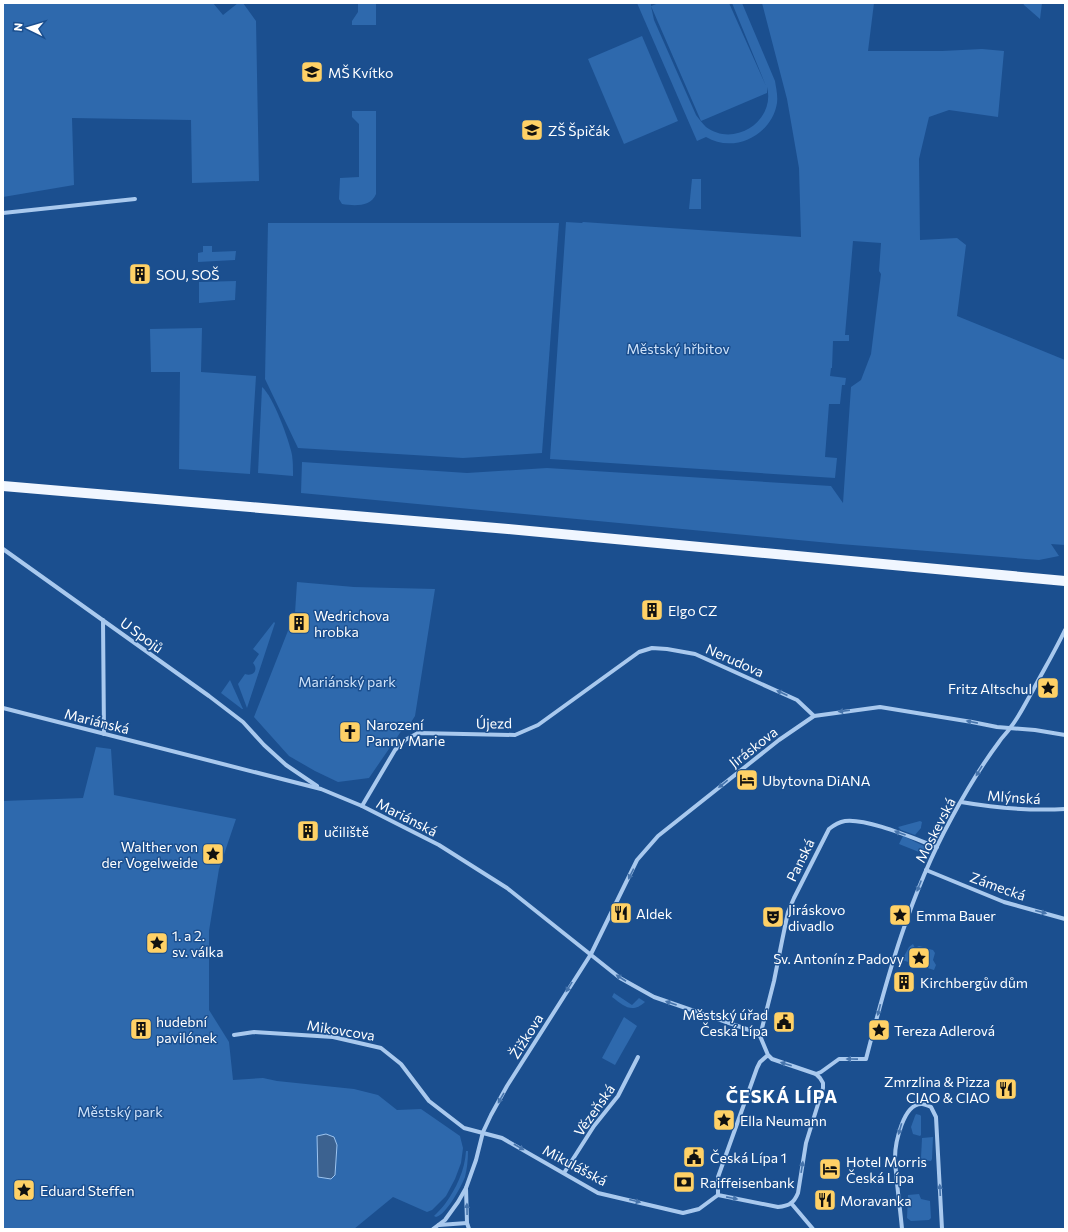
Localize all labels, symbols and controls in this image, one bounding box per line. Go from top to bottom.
north arrow [8,8,48,48]
text: N [11,22,24,32]
school or university icon: MŠ Kvítko [299,59,325,85]
place label: MŠ Kvítko [328,64,393,81]
school or university icon: ZŠ Špičák [519,117,545,143]
place label: ZŠ Špičák [548,122,611,139]
building icon: SOU, SOŠ [127,261,153,287]
place label: SOU, SOŠ [156,266,219,283]
park label: Městský hřbitov [626,340,730,357]
building icon: Elgo CZ [639,597,665,623]
place label: Elgo CZ [668,602,717,619]
place label: Wedrichova hrobka [314,607,389,640]
building icon: Wedrichova hrobka [286,610,312,636]
street label: U Spojů [117,614,167,656]
street label: Nerudova [703,640,767,680]
park label: Mariánský park [298,673,396,690]
place icon: Fritz Altschul [1035,675,1061,701]
place label: Fritz Altschul [948,680,1032,697]
one-way arrow [776,690,788,696]
street label: Mariánská [63,705,131,737]
one-way arrow [838,708,850,715]
street label: Újezd [476,714,512,732]
place label: Narození Panny Marie [366,716,445,749]
church icon: Narození Panny Marie [337,719,363,745]
one-way arrow [966,719,978,725]
street label: Jiráskova [725,723,781,771]
one-way arrow [976,765,983,777]
hotel icon: Ubytovna DiANA [734,767,760,793]
place label: Ubytovna DiANA [762,772,871,789]
one-way arrow [718,780,729,789]
street label: Mlýnská [987,787,1041,807]
street label: Mariánská [374,794,440,840]
street label: Moskevská [911,795,959,865]
building icon: učiliště [295,818,321,844]
place label: učiliště [324,823,369,840]
one-way arrow [894,830,906,836]
street label: Panská [782,836,818,884]
place label: Walther von der Vogelweide [101,838,198,871]
place icon: Walther von der Vogelweide [200,841,226,867]
one-way arrow [627,868,634,879]
street label: Zámecká [968,868,1028,904]
one-way arrow [916,881,922,893]
restaurant icon: Aldek [608,900,634,926]
place label: Jiráskovo divadlo [788,901,845,934]
place icon: Emma Bauer [887,902,913,928]
theatre icon: Jiráskovo divadlo [760,904,786,930]
place label: Aldek [636,905,673,922]
place label: Emma Bauer [916,907,996,924]
one-way arrow [1036,909,1048,915]
place label: 1. a 2. sv. válka [172,927,224,960]
place icon: 1. a 2. sv. válka [144,930,170,956]
place icon: Sv. Antonín z Padovy [906,945,932,971]
place label: Sv. Antonín z Padovy [773,950,904,967]
building icon: Kirchbergův dům [891,969,917,995]
one-way arrow [616,974,626,982]
place label: Kirchbergův dům [920,974,1028,991]
one-way arrow [566,981,573,993]
one-way arrow [665,1000,677,1006]
one-way arrow [875,1003,881,1016]
place label: Městský úřad Česká Lípa [683,1006,768,1039]
public building icon: Městský úřad Česká Lípa [771,1009,797,1035]
street label: Žižkova [506,1010,546,1062]
place label: hudební pavilónek [156,1013,218,1046]
building icon: hudební pavilónek [128,1016,154,1042]
street label: Mikovcova [306,1016,376,1044]
place icon: Tereza Adlerová [866,1017,892,1043]
place label: Tereza Adlerová [894,1022,995,1039]
one-way arrow [846,1056,859,1062]
one-way arrow [780,1061,792,1067]
place label: Zmrzlina & Pizza CIAO & CIAO [884,1073,990,1106]
restaurant icon: Zmrzlina & Pizza CIAO & CIAO [993,1076,1019,1102]
street label: Vězeňská [570,1081,618,1139]
district label: ČESKÁ LÍPA [726,1085,838,1107]
one-way arrow [497,1092,504,1104]
park label: Městský park [77,1103,163,1120]
place icon: Ella Neumann [711,1107,737,1133]
place label: Ella Neumann [740,1112,827,1129]
one-way arrow [897,1124,903,1136]
street label: Mikulášská [540,1141,610,1189]
one-way arrow [513,1143,525,1150]
public building icon: Česká Lípa 1 [681,1144,707,1170]
place label: Česká Lípa 1 [710,1149,787,1166]
place label: Hotel Morris Česká Lípa [846,1153,927,1186]
hotel icon: Hotel Morris Česká Lípa [817,1156,843,1182]
one-way arrow [799,1161,805,1173]
bank icon: Raiffeisenbank [671,1169,697,1195]
place label: Raiffeisenbank [700,1174,795,1191]
place icon: Eduard Steffen [11,1177,37,1203]
place label: Eduard Steffen [40,1182,134,1199]
one-way arrow [937,1183,943,1196]
restaurant icon: Moravanka [812,1187,838,1213]
place label: Moravanka [840,1192,912,1209]
one-way arrow [726,1195,738,1201]
one-way arrow [629,1199,642,1205]
one-way arrow [463,1203,470,1215]

